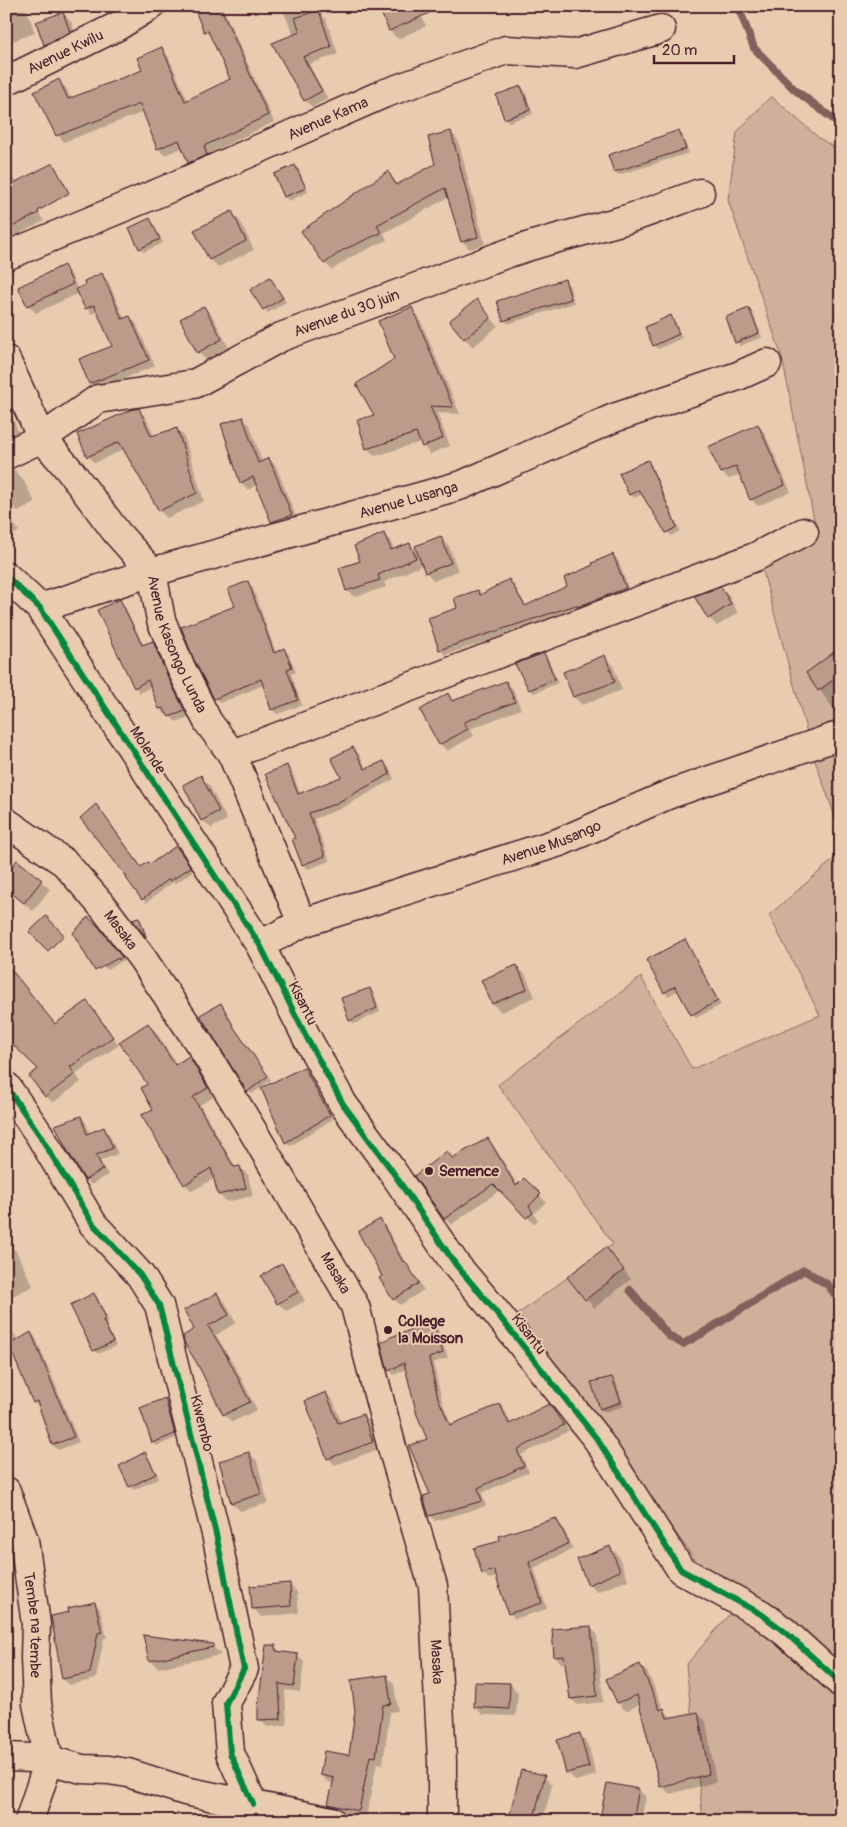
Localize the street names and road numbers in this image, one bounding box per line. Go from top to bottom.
street label: Avenue Kwilu [24,26,107,79]
street label: Avenue Kama [285,93,371,145]
street label: Avenue du 30 juin [291,285,402,341]
street label: Avenue Lusanga [357,478,460,523]
street label: Avenue Kasongo Lunda [143,574,211,716]
street label: Molende [125,723,170,778]
street label: Avenue Musango [499,816,604,870]
street label: Masaka [99,907,141,954]
street label: Kisantu [283,978,322,1028]
street label: Masaka [316,1249,355,1297]
street label: Kisantu [507,1310,551,1359]
street label: Kiwembo [185,1393,218,1453]
street label: Tembe na tembe [19,1571,45,1679]
street label: Masaka [426,1639,447,1685]

